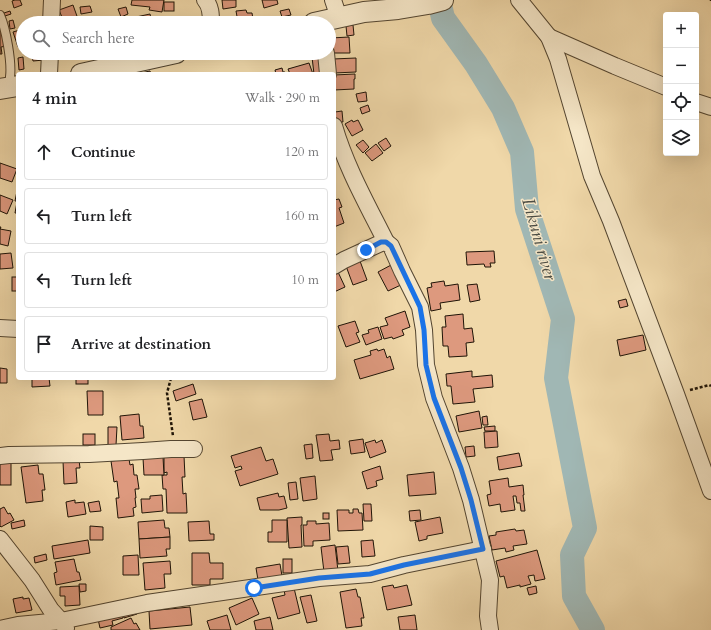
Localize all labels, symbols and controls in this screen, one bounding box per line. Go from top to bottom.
map controls [663,12,699,156]
button: + [663,12,699,48]
search box [16,16,336,60]
icon: search [30,27,52,49]
text: Search here [62,28,135,48]
button: − [663,48,699,84]
button: locate [663,84,699,120]
text: 4 min [32,87,77,110]
text: Walk · 290 m [245,89,320,107]
button: layers [663,120,699,156]
icon: ahead [33,141,55,163]
text: Continue [71,142,136,162]
text: 120 m [285,143,319,161]
water label: Likuni river [515,195,563,284]
icon: left [33,205,55,227]
text: Turn left [71,206,132,226]
text: 160 m [285,207,319,225]
route end [357,241,375,259]
icon: left [33,269,55,291]
text: Turn left [71,270,132,290]
text: 10 m [291,271,319,289]
icon: arrive [33,333,55,355]
text: Arrive at destination [71,334,211,354]
route start [245,579,263,597]

